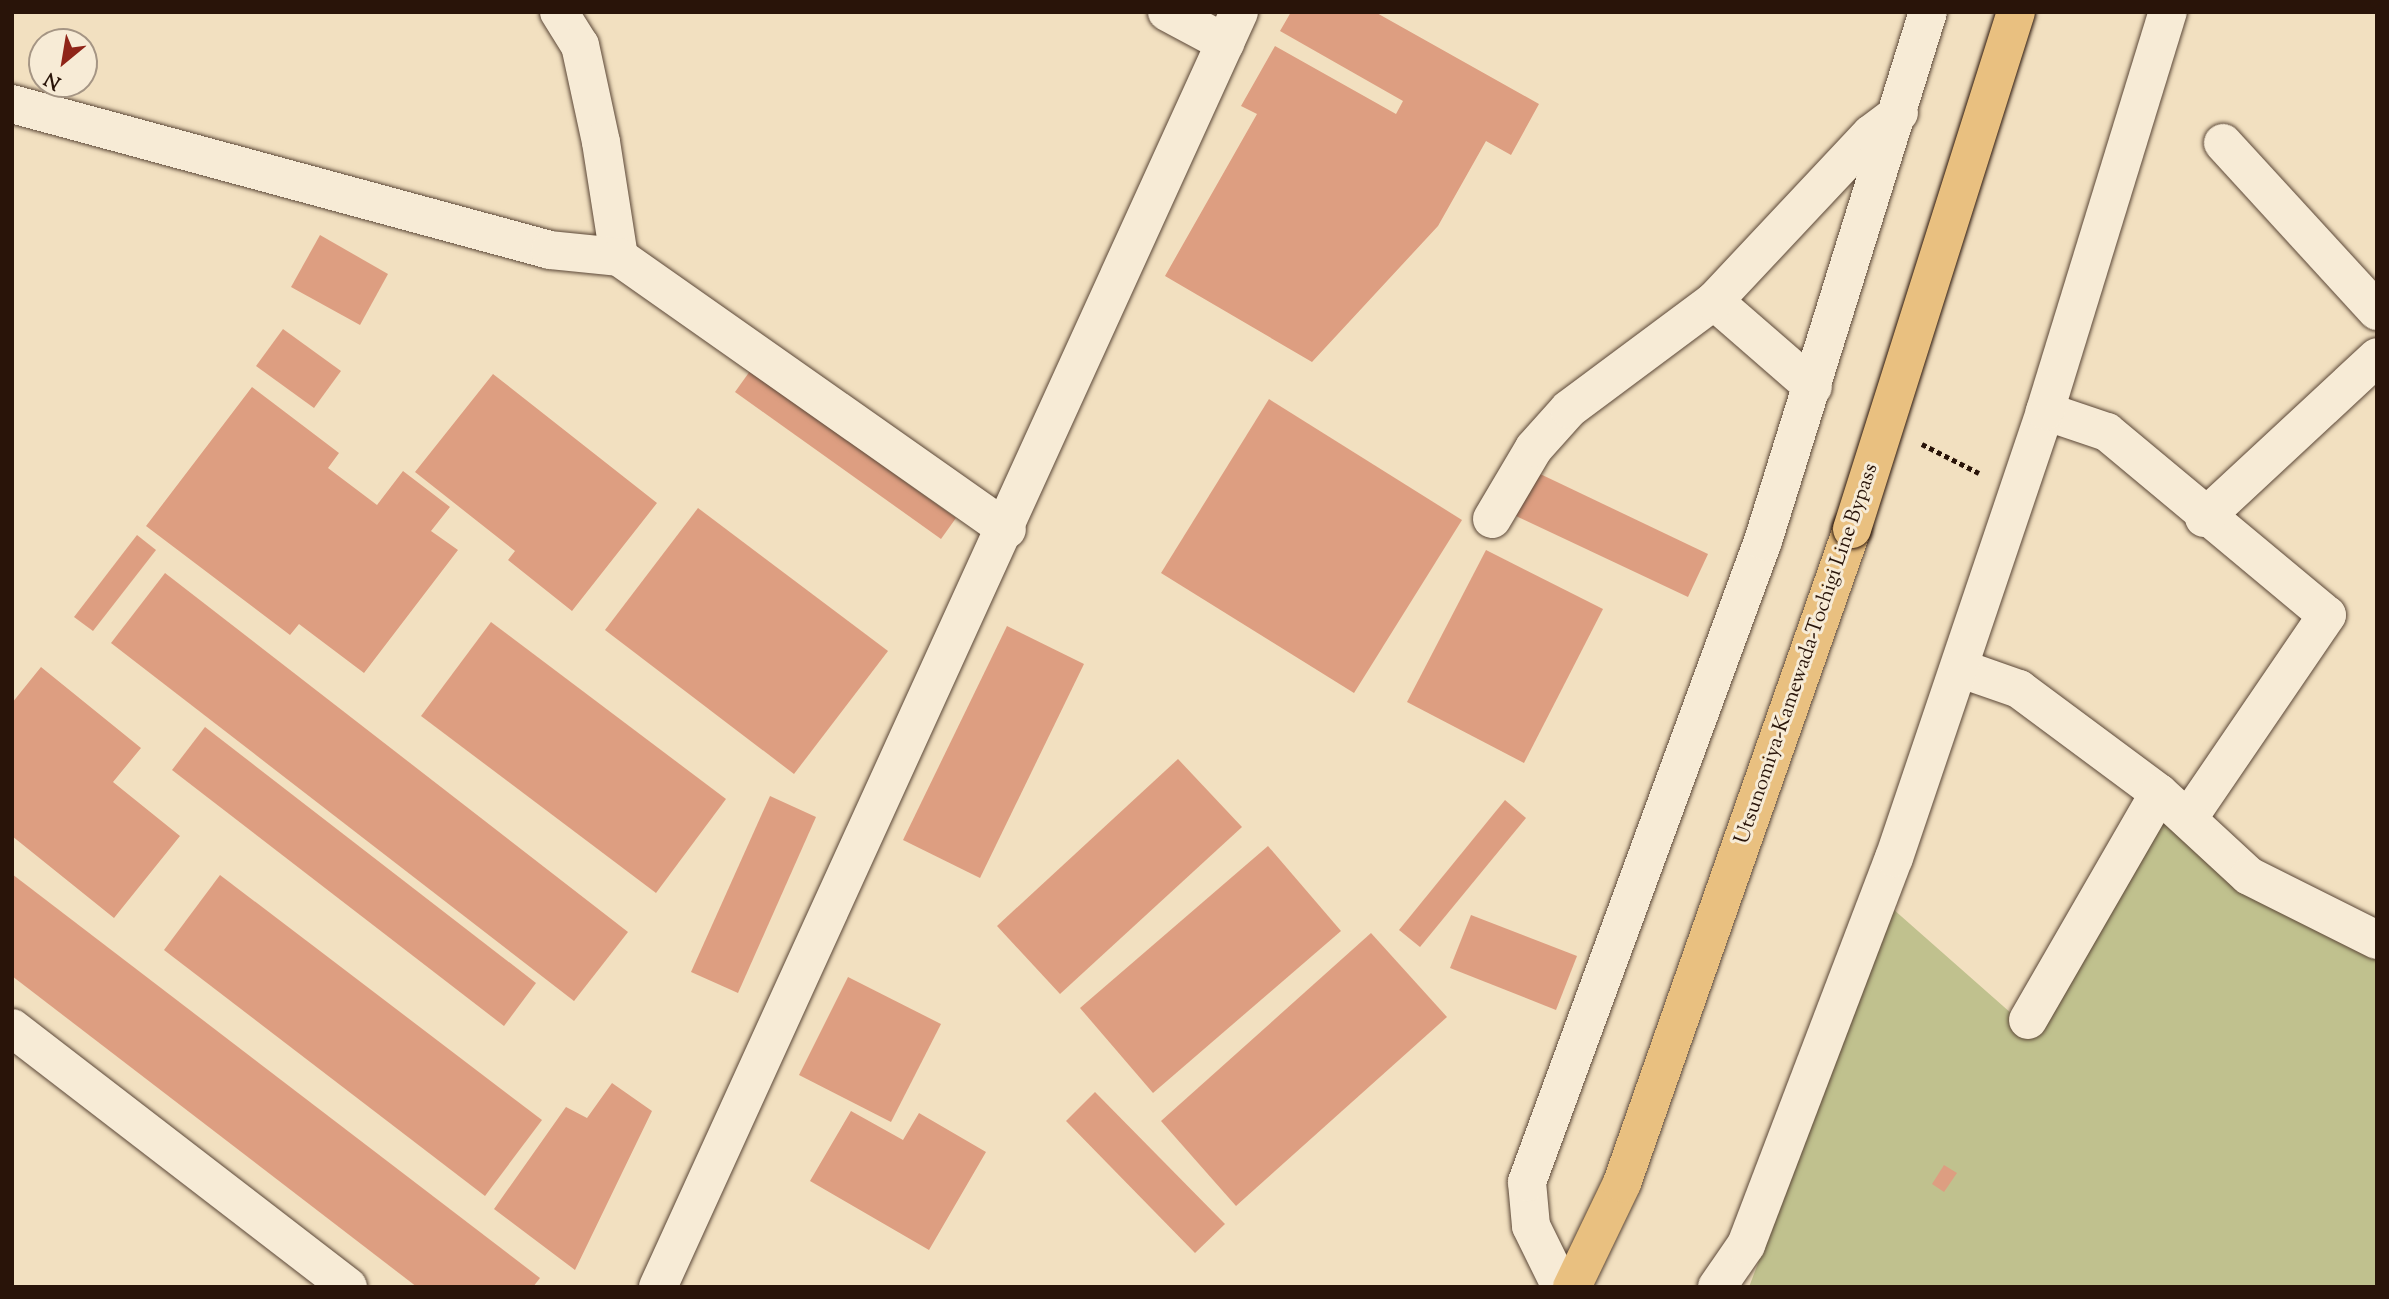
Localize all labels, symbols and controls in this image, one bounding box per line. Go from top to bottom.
north arrow [28,28,98,98]
text: N [40,64,67,95]
street label: Utsunomiya-Kamewada-Tochigi Line Bypass [1730,460,1884,848]

